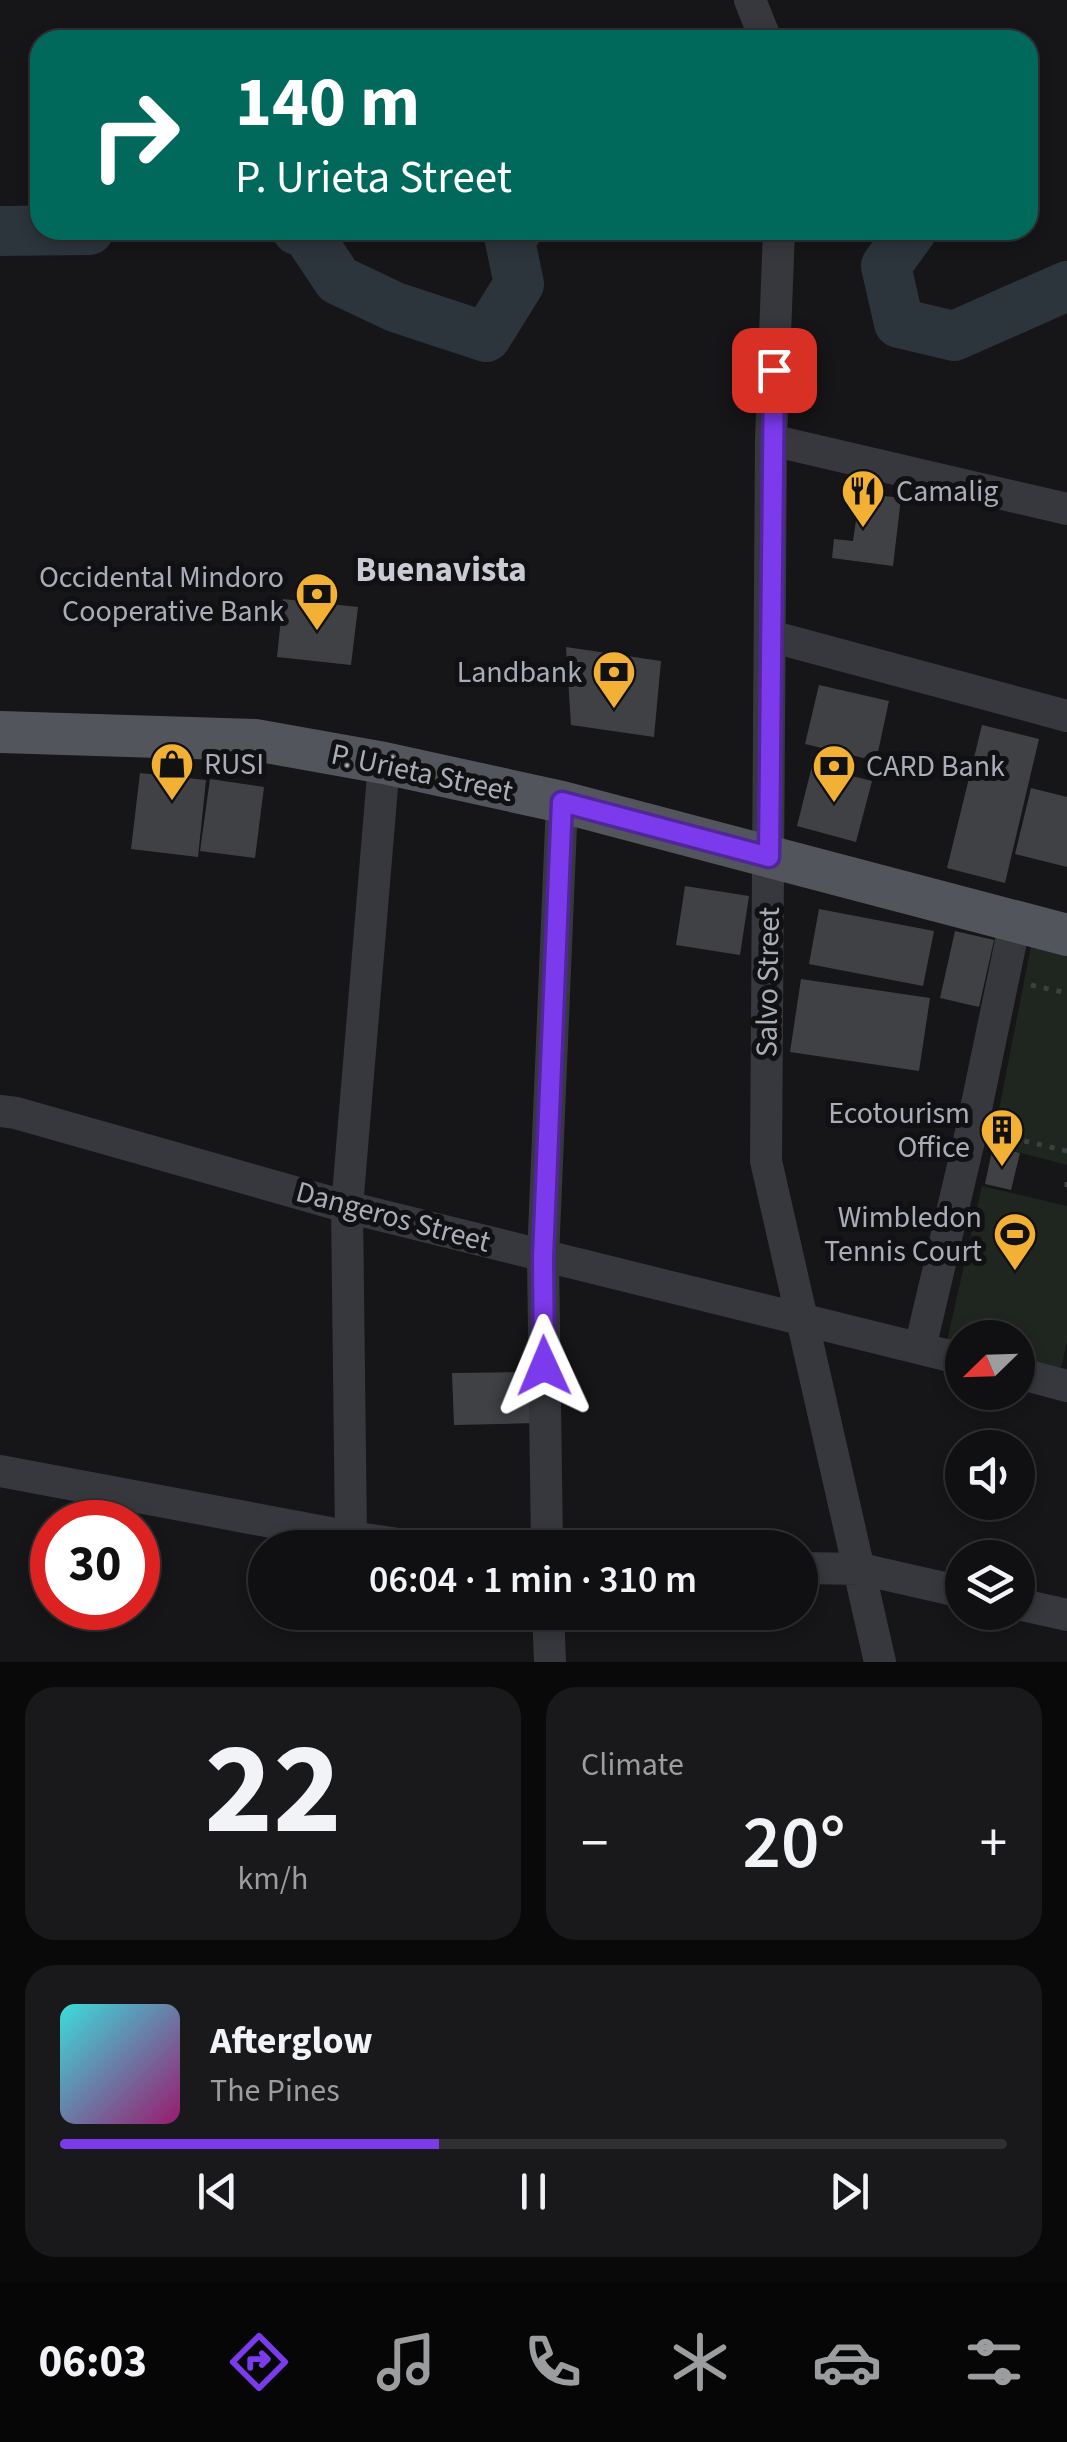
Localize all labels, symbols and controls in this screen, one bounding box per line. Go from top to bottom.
text: 140 m [235,53,420,153]
icon: right [70,70,200,200]
text: P. Urieta Street [235,146,512,210]
pin [732,328,817,413]
icon: arrive [747,343,802,398]
restaurant icon: Camalig [840,468,886,529]
place label: Camalig [896,470,998,513]
district label: Buenavista [355,545,527,595]
place label: Occidental Mindoro Cooperative Bank [39,556,284,633]
bank icon: Occidental Mindoro Cooperative Bank [294,571,340,632]
bank icon: Landbank [591,649,637,710]
place label: Landbank [457,651,582,694]
street label: P. Urieta Street [327,733,517,813]
shop icon: RUSI [149,741,195,802]
place label: RUSI [204,743,264,786]
bank icon: CARD Bank [811,743,857,804]
place label: CARD Bank [866,745,1005,788]
street label: Salvo Street [745,907,791,1057]
place label: Ecotourism Office [828,1092,970,1169]
building icon: Ecotourism Office [979,1107,1025,1168]
street label: Dangeros Street [291,1170,495,1264]
place label: Wimbledon Tennis Court [824,1196,982,1273]
sports icon: Wimbledon Tennis Court [992,1211,1038,1272]
position arrow [492,1314,596,1418]
north arrow [945,1320,1035,1410]
map controls [945,1320,1035,1630]
button: sound [945,1430,1035,1520]
speed limit sign: 30 [30,1500,160,1630]
button: layers [945,1540,1035,1630]
text: 06:04 · 1 min · 310 m [369,1553,697,1607]
text: 22 [204,1698,342,1883]
text: Climate [581,1742,684,1788]
text: 20° [742,1790,846,1897]
text: − [581,1805,608,1883]
text: + [980,1805,1007,1883]
text: km/h [238,1856,308,1902]
text: Afterglow [210,2014,373,2068]
text: The Pines [210,2068,340,2114]
icon: previous [190,2164,245,2219]
icon: pause [506,2164,561,2219]
icon: next [822,2164,877,2219]
icon: directions [224,2327,294,2397]
icon: music [371,2327,441,2397]
icon: phone [518,2327,588,2397]
icon: climate [665,2327,735,2397]
icon: car [812,2327,882,2397]
icon: filters [959,2327,1029,2397]
text: 06:03 [38,2330,147,2394]

